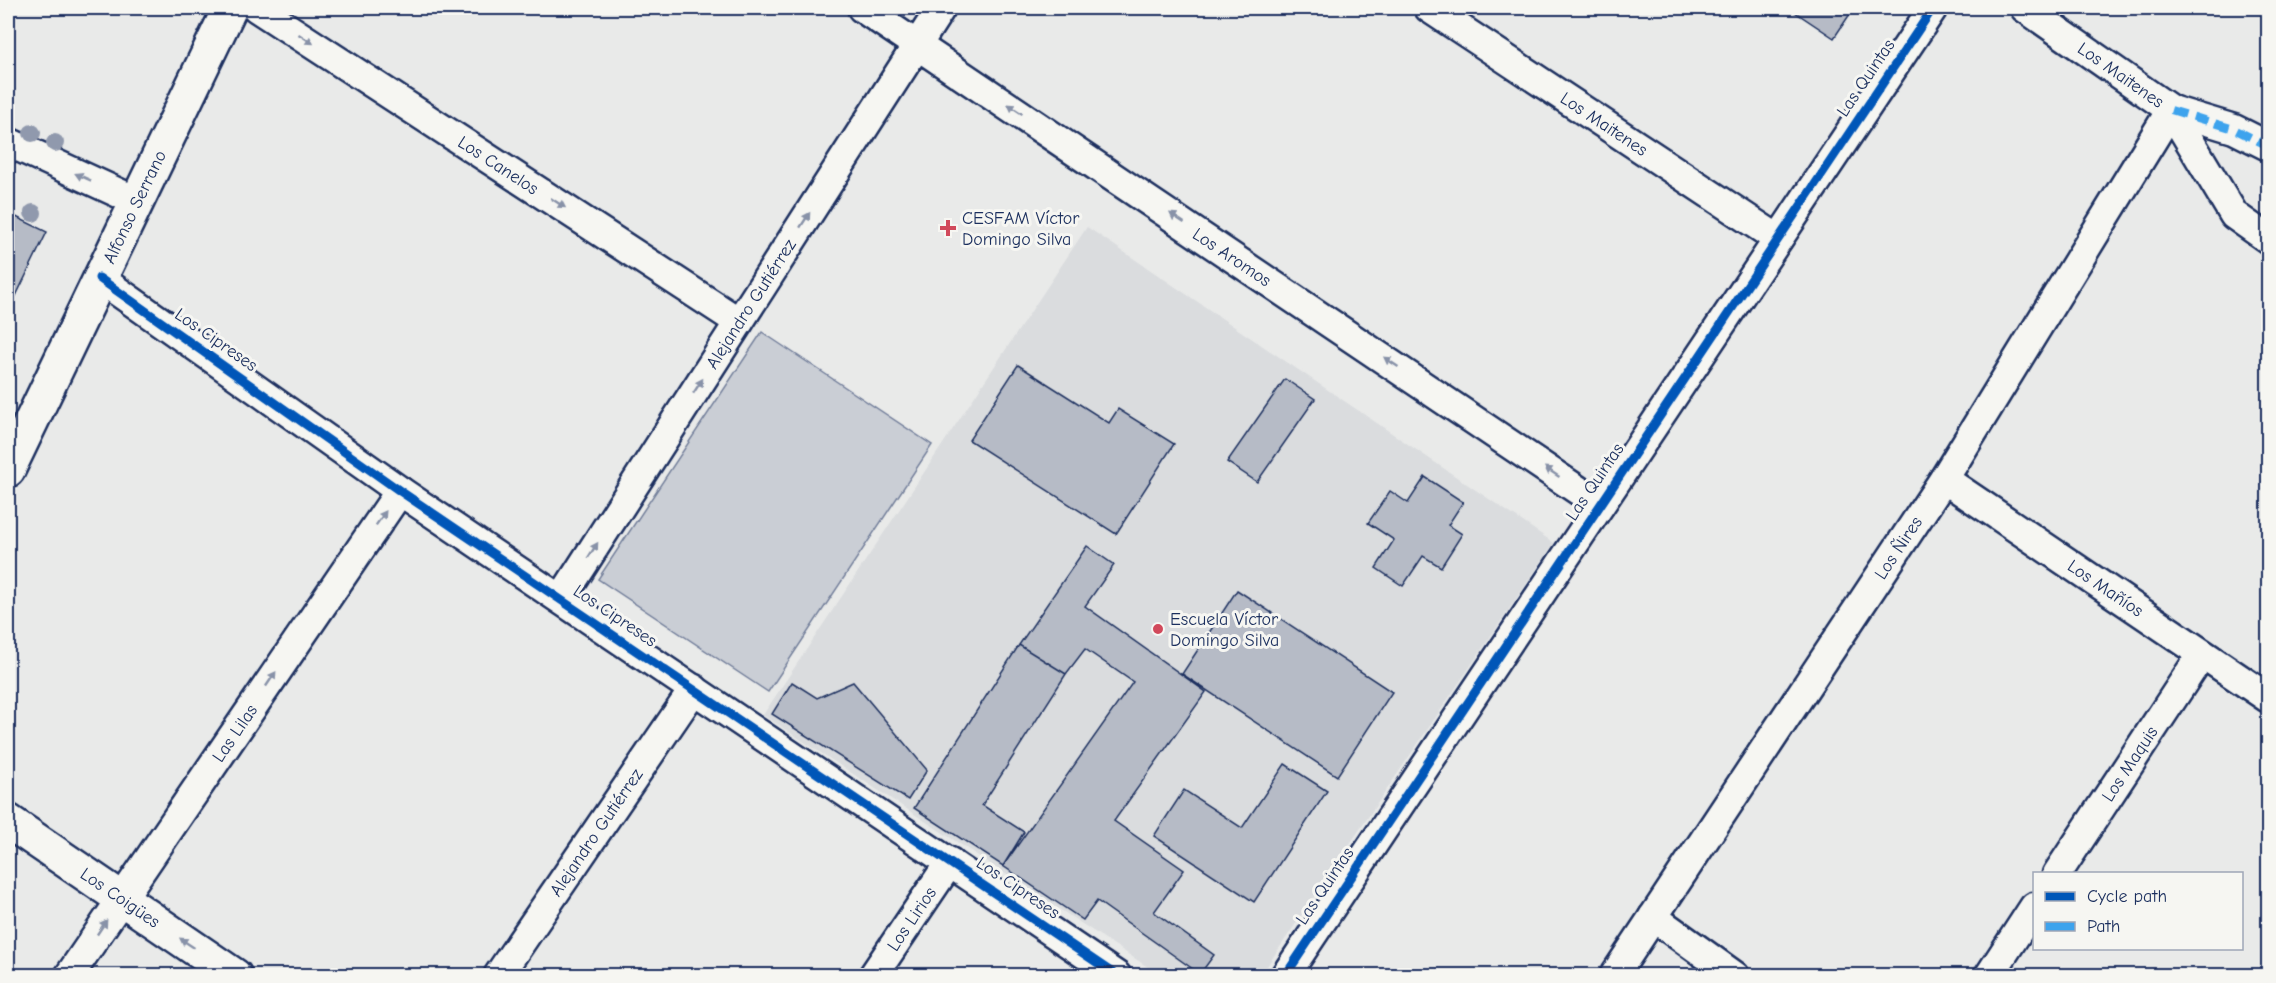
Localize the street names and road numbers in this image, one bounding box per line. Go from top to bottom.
street label: Las Quintas [1832,35,1900,121]
street label: Los Maitenes [2074,38,2168,112]
street label: Los Maitenes [1557,87,1652,160]
street label: Los Canelos [454,131,543,199]
street label: Alfonso Serrano [98,147,171,267]
street label: Los Aromos [1189,223,1275,291]
street label: Alejandro Gutiérrez [701,235,800,373]
street label: Los Cipreses [171,304,261,376]
street label: Las Quintas [1561,439,1629,525]
street label: Los Ñires [1870,512,1927,583]
street label: Los Mañíos [2064,555,2147,621]
street label: Los Cipreses [569,580,661,652]
street label: Las Lilas [208,700,262,766]
street label: Los Maquis [2097,722,2162,806]
street label: Alejandro Gutiérrez [545,764,647,900]
street label: Las Quintas [1291,843,1359,929]
street label: Los Cipreses [972,852,1064,924]
street label: Los Coigües [77,863,164,932]
street label: Los Lirios [883,883,941,955]

